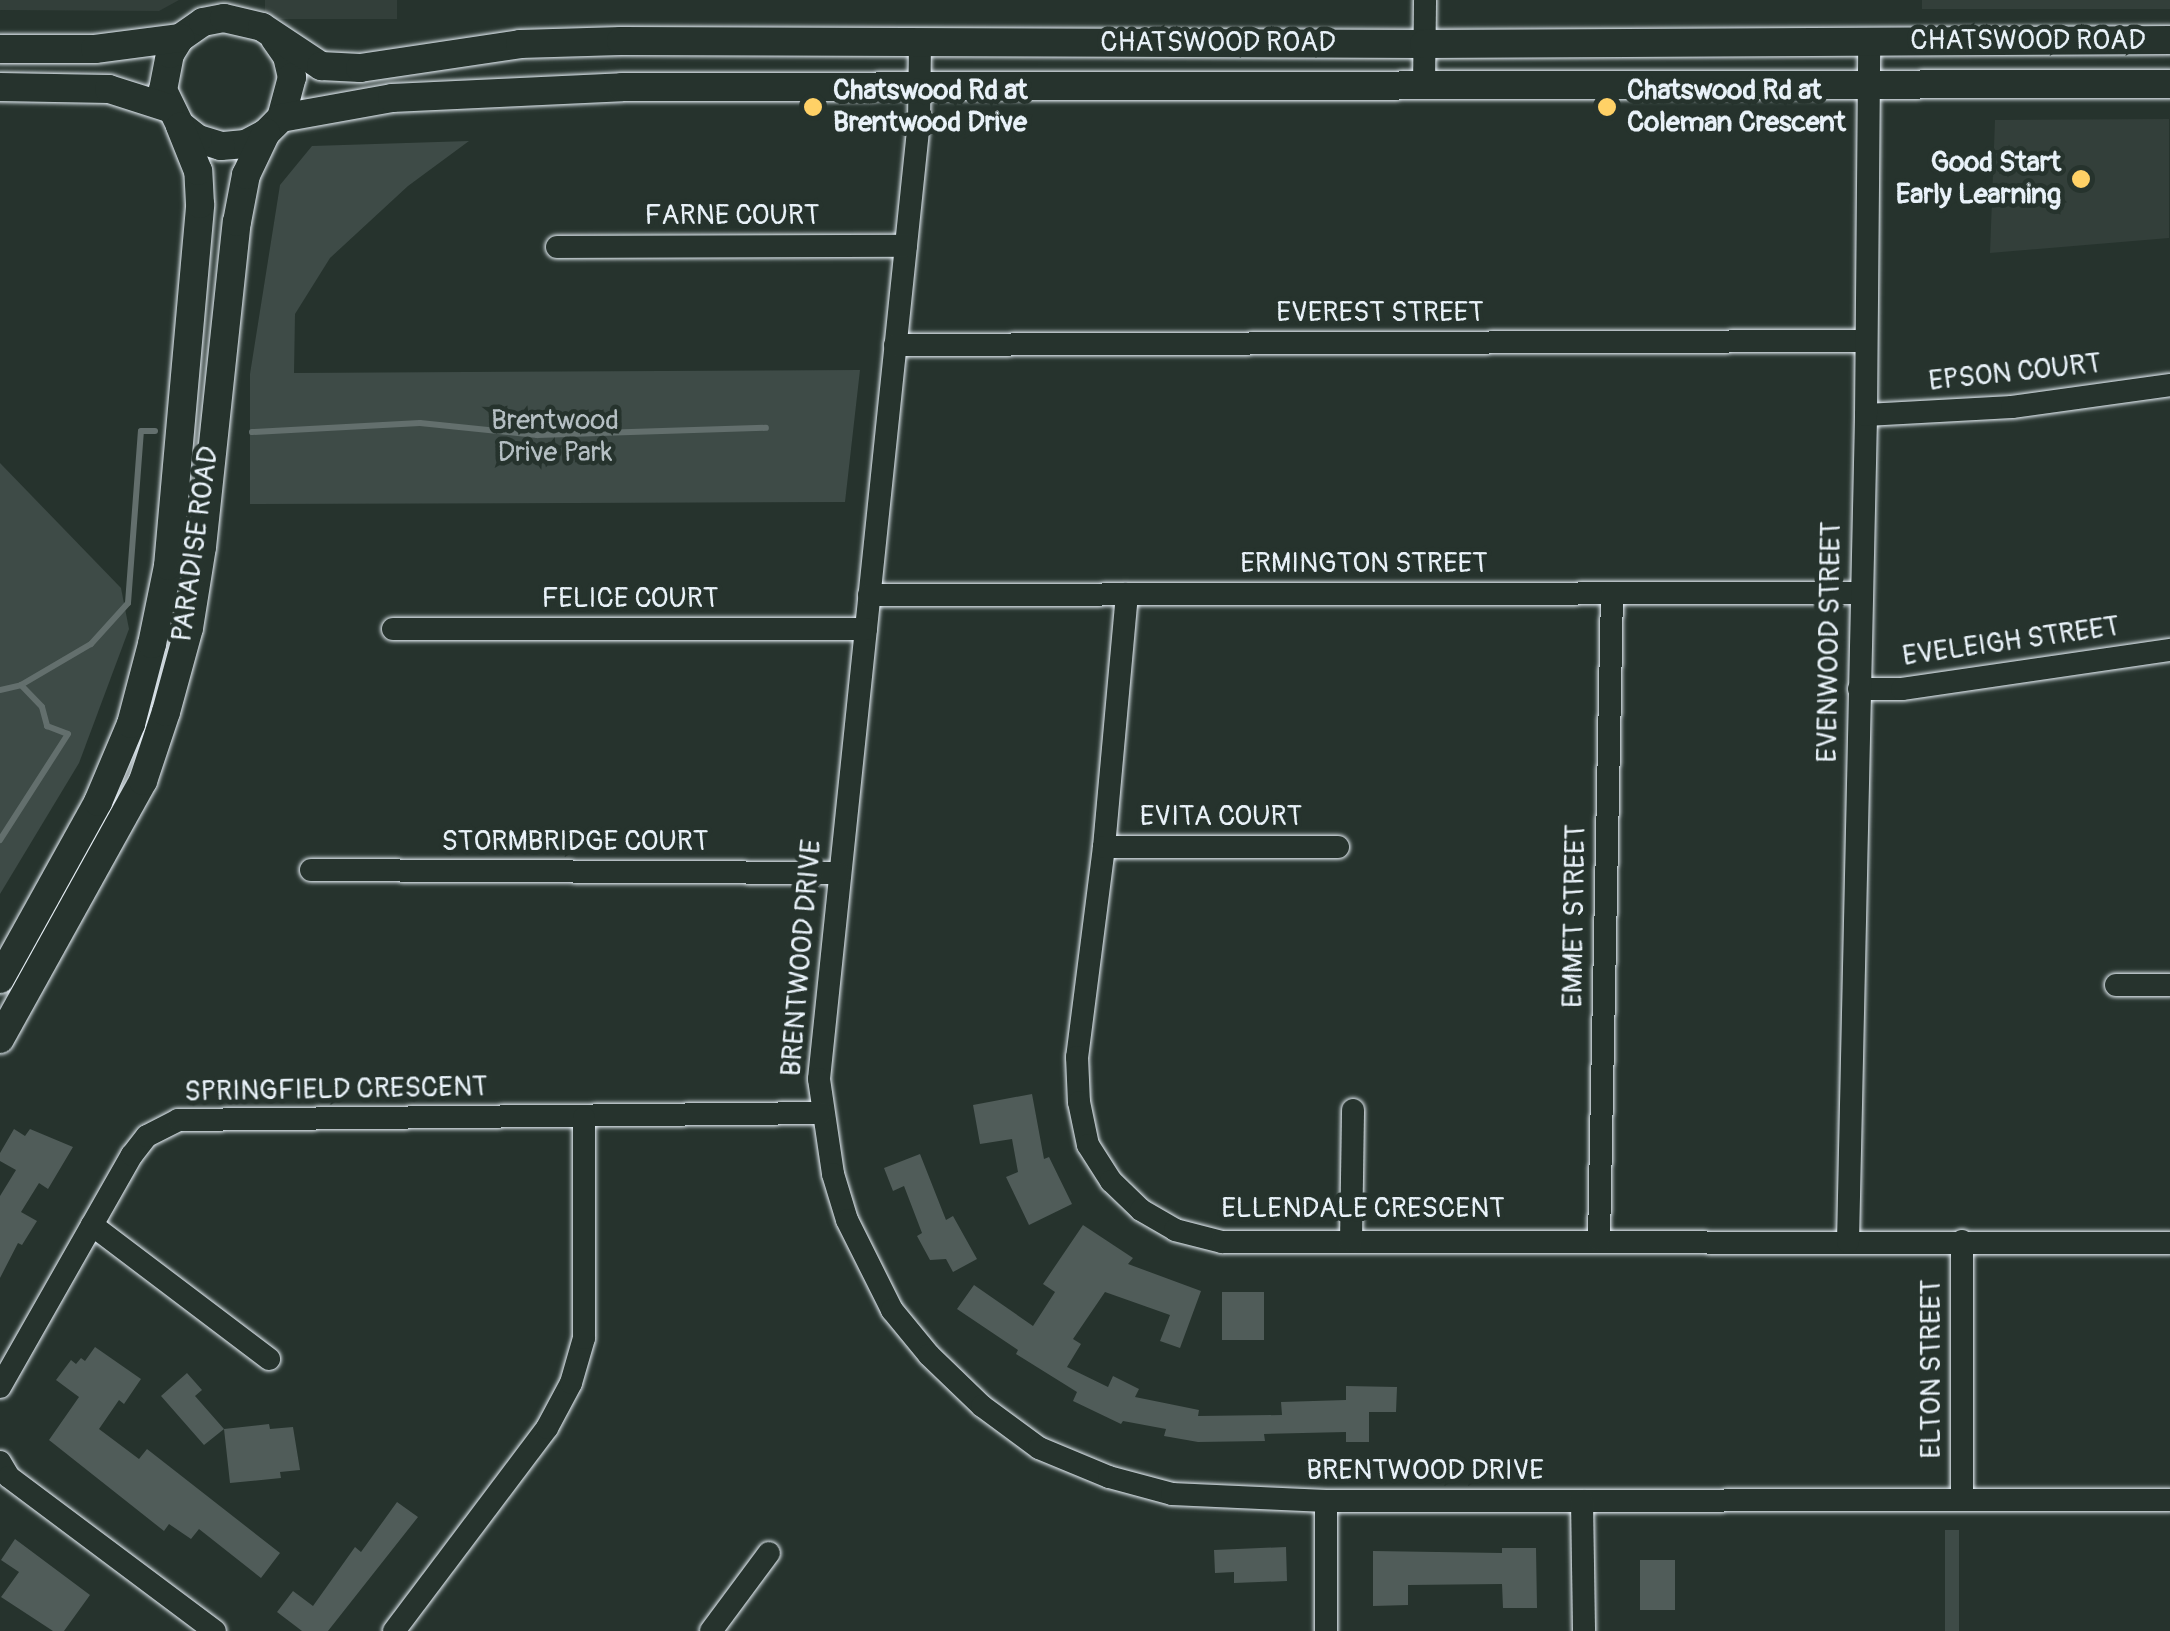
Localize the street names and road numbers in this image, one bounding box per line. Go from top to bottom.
street label: CHATSWOOD ROAD [1910,24,2146,58]
street label: CHATSWOOD ROAD [1100,26,1336,60]
street label: FARNE COURT [644,199,820,233]
street label: EVEREST STREET [1276,296,1484,330]
street label: EPSON COURT [1927,347,2103,399]
street label: PARADISE ROAD [166,444,226,644]
street label: EVENWOOD STREET [1811,521,1849,763]
street label: ERMINGTON STREET [1240,547,1488,581]
street label: FELICE COURT [541,582,719,616]
street label: EVELEIGH STREET [1900,610,2122,674]
street label: EVITA COURT [1140,800,1302,834]
street label: EMMET STREET [1557,824,1593,1008]
street label: STORMBRIDGE COURT [442,825,708,859]
street label: BRENTWOOD DRIVE [775,838,829,1078]
street label: SPRINGFIELD CRESCENT [184,1071,488,1109]
street label: ELLENDALE CRESCENT [1221,1192,1505,1226]
street label: ELTON STREET [1915,1279,1949,1459]
street label: BRENTWOOD DRIVE [1306,1454,1544,1488]

